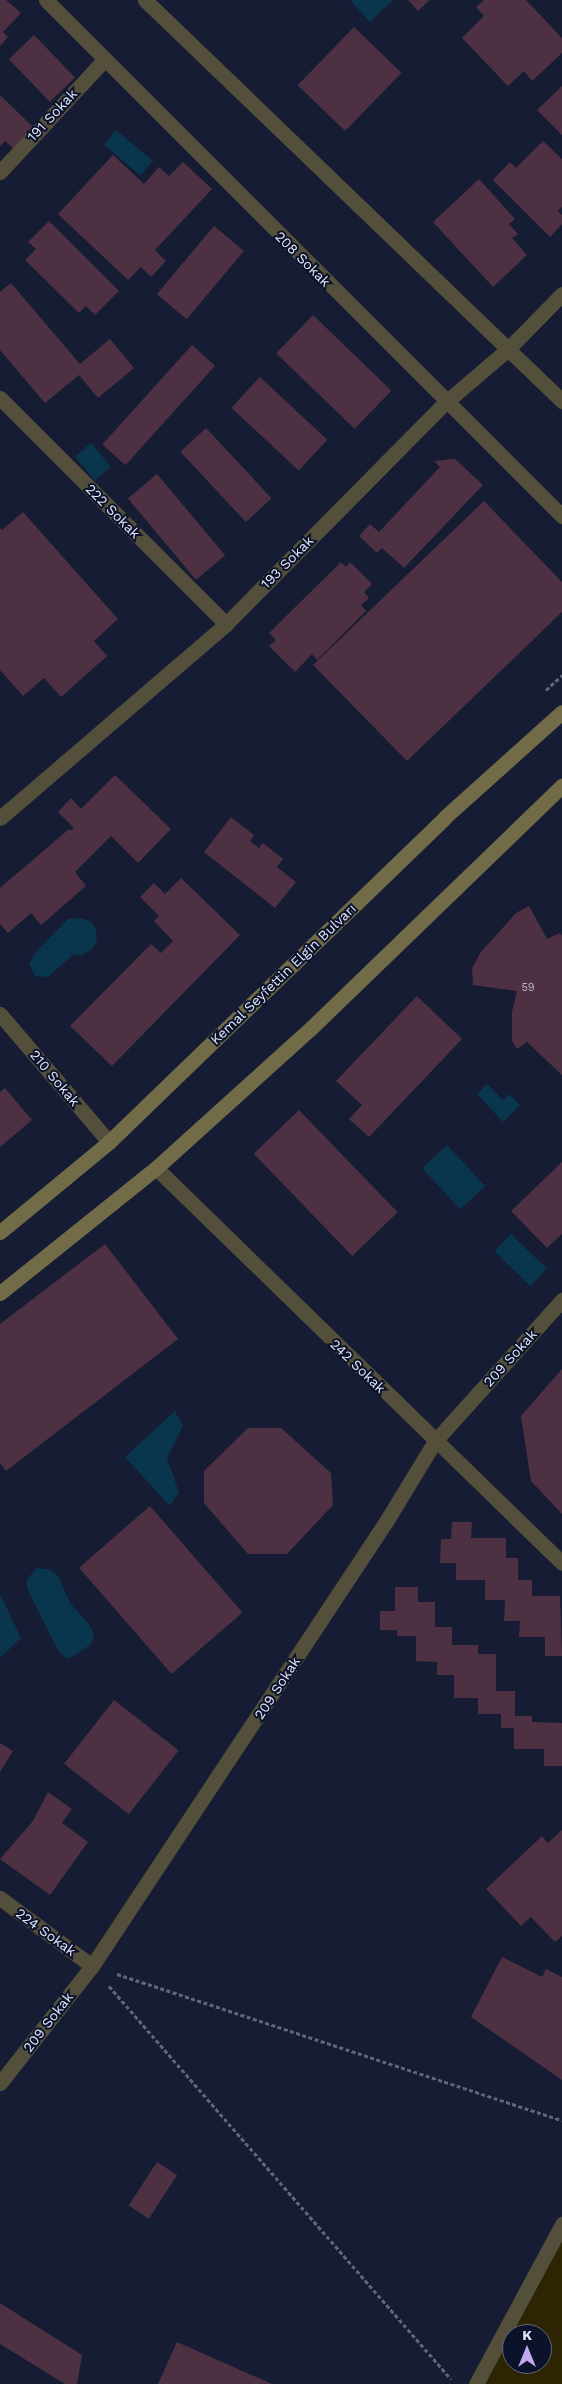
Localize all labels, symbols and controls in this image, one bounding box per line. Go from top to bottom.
street label: 191 Sokak [24,85,80,145]
street label: 208 Sokak [272,228,334,290]
street label: 222 Sokak [82,480,144,542]
street label: 193 Sokak [257,532,317,592]
street label: Kemal Seyfettin Elgin Bulvarı [207,900,359,1048]
house number: 59 [521,981,535,995]
street label: 210 Sokak [27,1047,83,1109]
street label: 209 Sokak [480,1326,540,1390]
street label: 242 Sokak [327,1336,389,1396]
street label: 209 Sokak [251,1654,303,1722]
street label: 224 Sokak [13,1905,79,1959]
street label: 209 Sokak [19,1989,77,2055]
north arrow [502,2324,552,2374]
text: K [522,2327,532,2343]

